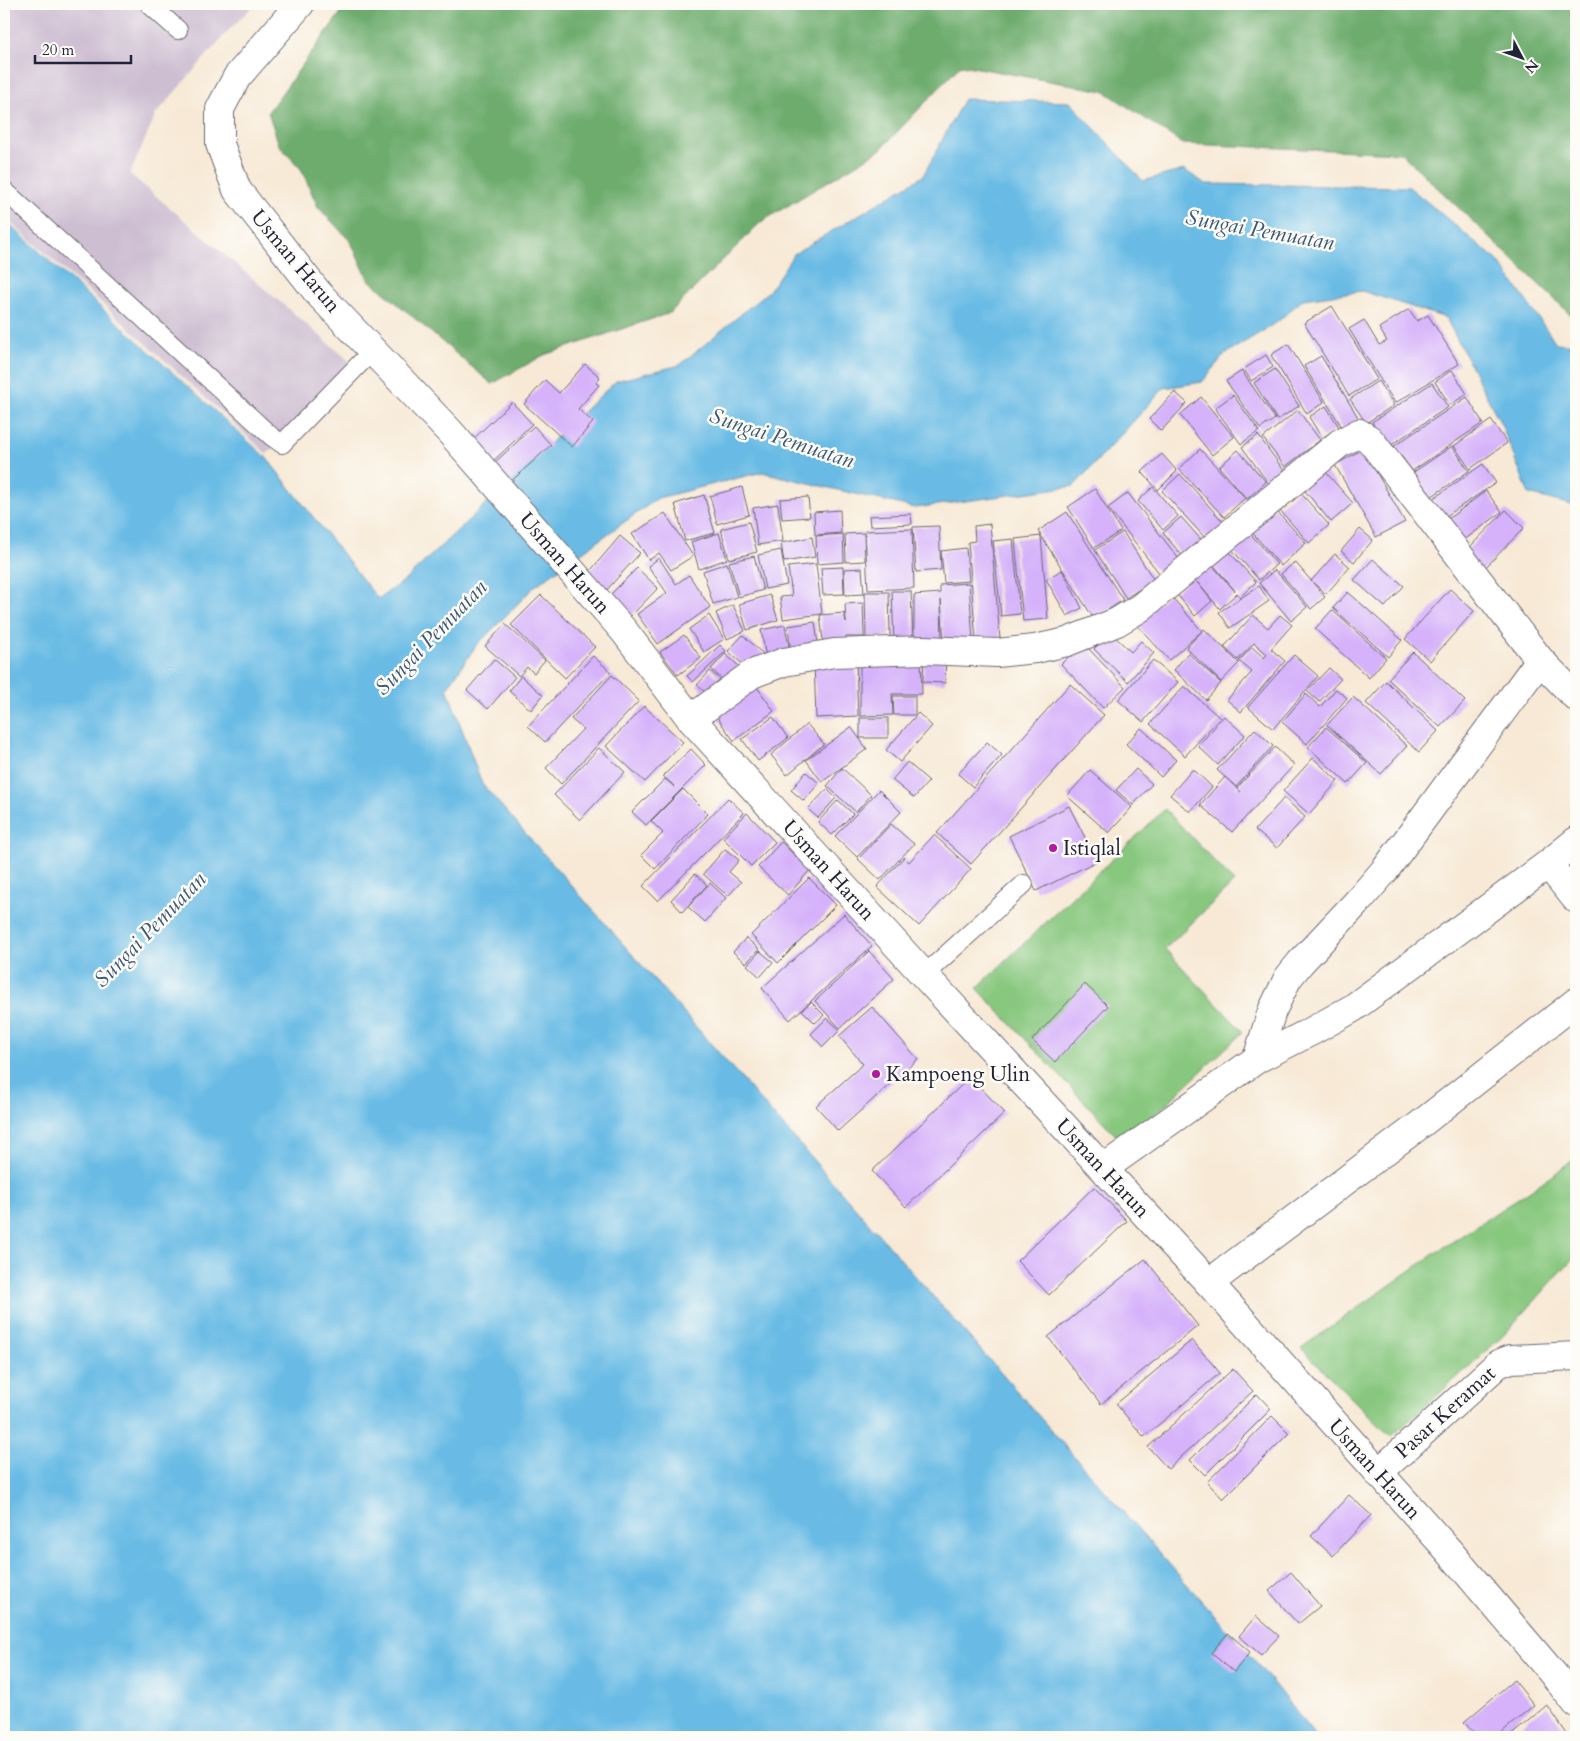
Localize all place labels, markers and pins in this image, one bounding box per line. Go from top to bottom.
place label: Istiqlal [1063,834,1121,863]
marker: Istiqlal [1047,842,1059,854]
place label: Kampoeng Ulin [886,1060,1030,1089]
marker: Kampoeng Ulin [870,1068,882,1080]

